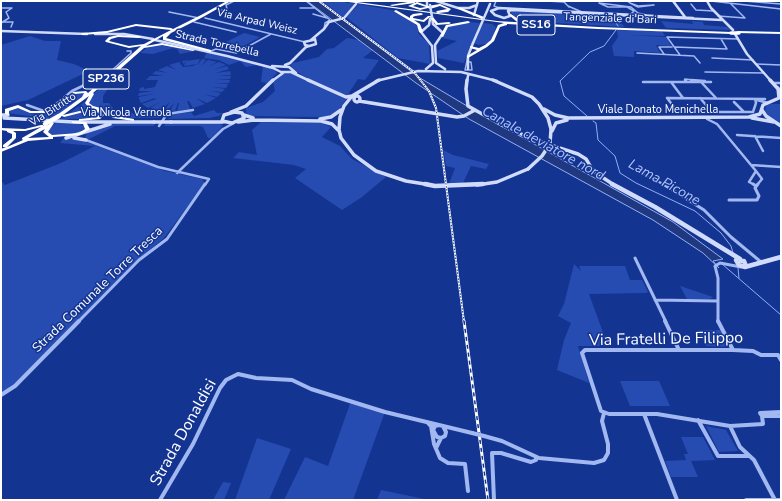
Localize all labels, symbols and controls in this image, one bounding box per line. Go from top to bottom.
street label: Via Arpad Weisz [215,6,299,38]
street label: Tangenziale di Bari [563,11,657,27]
road number: SS16 [517,15,555,35]
street label: Strada Torrebella [174,28,260,60]
road number: SP236 [83,69,129,89]
street label: Via Bitritto [27,90,79,130]
water label: Canale deviatore nord [479,103,607,185]
street label: Viale Donato Menichella [598,103,718,117]
street label: Via Nicola Vernola [81,106,171,120]
water label: Lama Picone [625,156,703,210]
street label: Strada Comunale Torre Tresca [30,224,166,356]
street label: Via Fratelli De Filippo [589,329,743,351]
street label: Strada Donaldisi [147,376,221,490]

